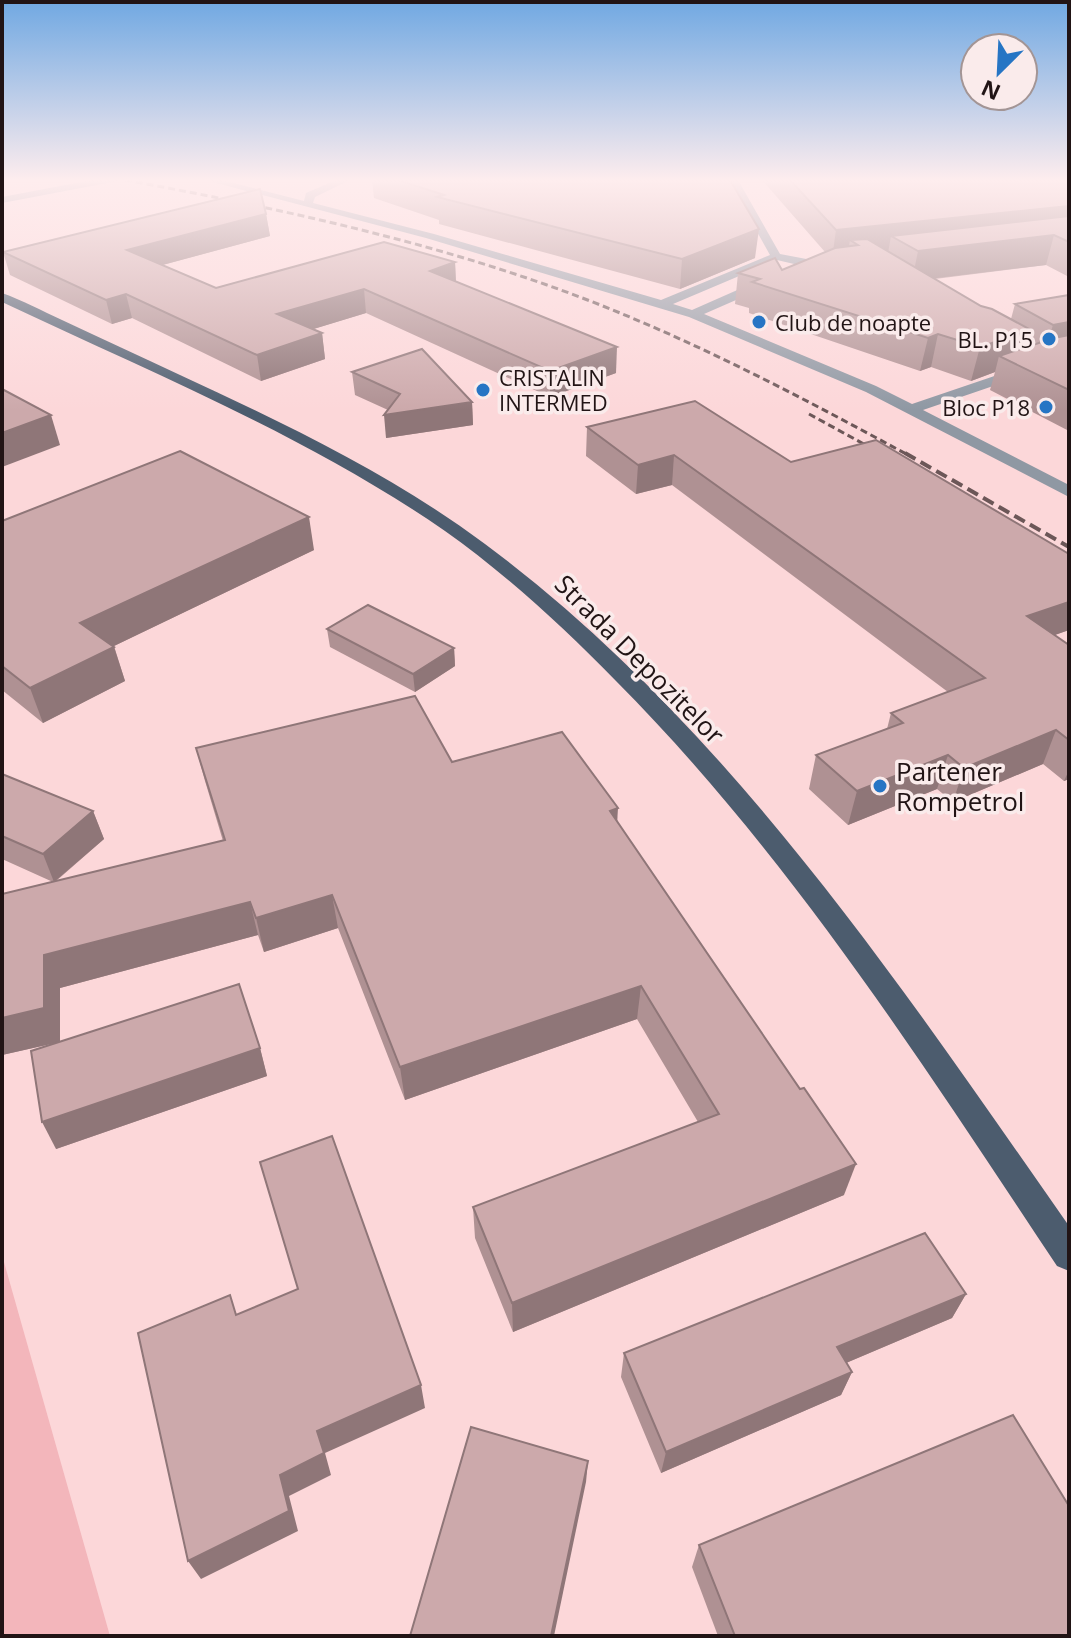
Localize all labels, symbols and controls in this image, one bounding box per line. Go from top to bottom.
north arrow [959,32,1039,112]
text: N [976,74,1005,109]
place label: Club de noapte [775,307,931,337]
marker: Club de noapte [750,313,768,331]
place label: BL. P15 [957,324,1033,354]
marker: BL. P15 [1040,330,1058,348]
place label: CRISTALIN INTERMED [499,362,608,417]
marker: CRISTALIN INTERMED [474,381,492,399]
place label: Bloc P18 [942,392,1030,422]
marker: Bloc P18 [1037,398,1055,416]
street label: Strada Depozitelor [547,566,733,752]
place label: Partener Rompetrol [896,753,1024,819]
marker: Partener Rompetrol [871,777,889,795]

